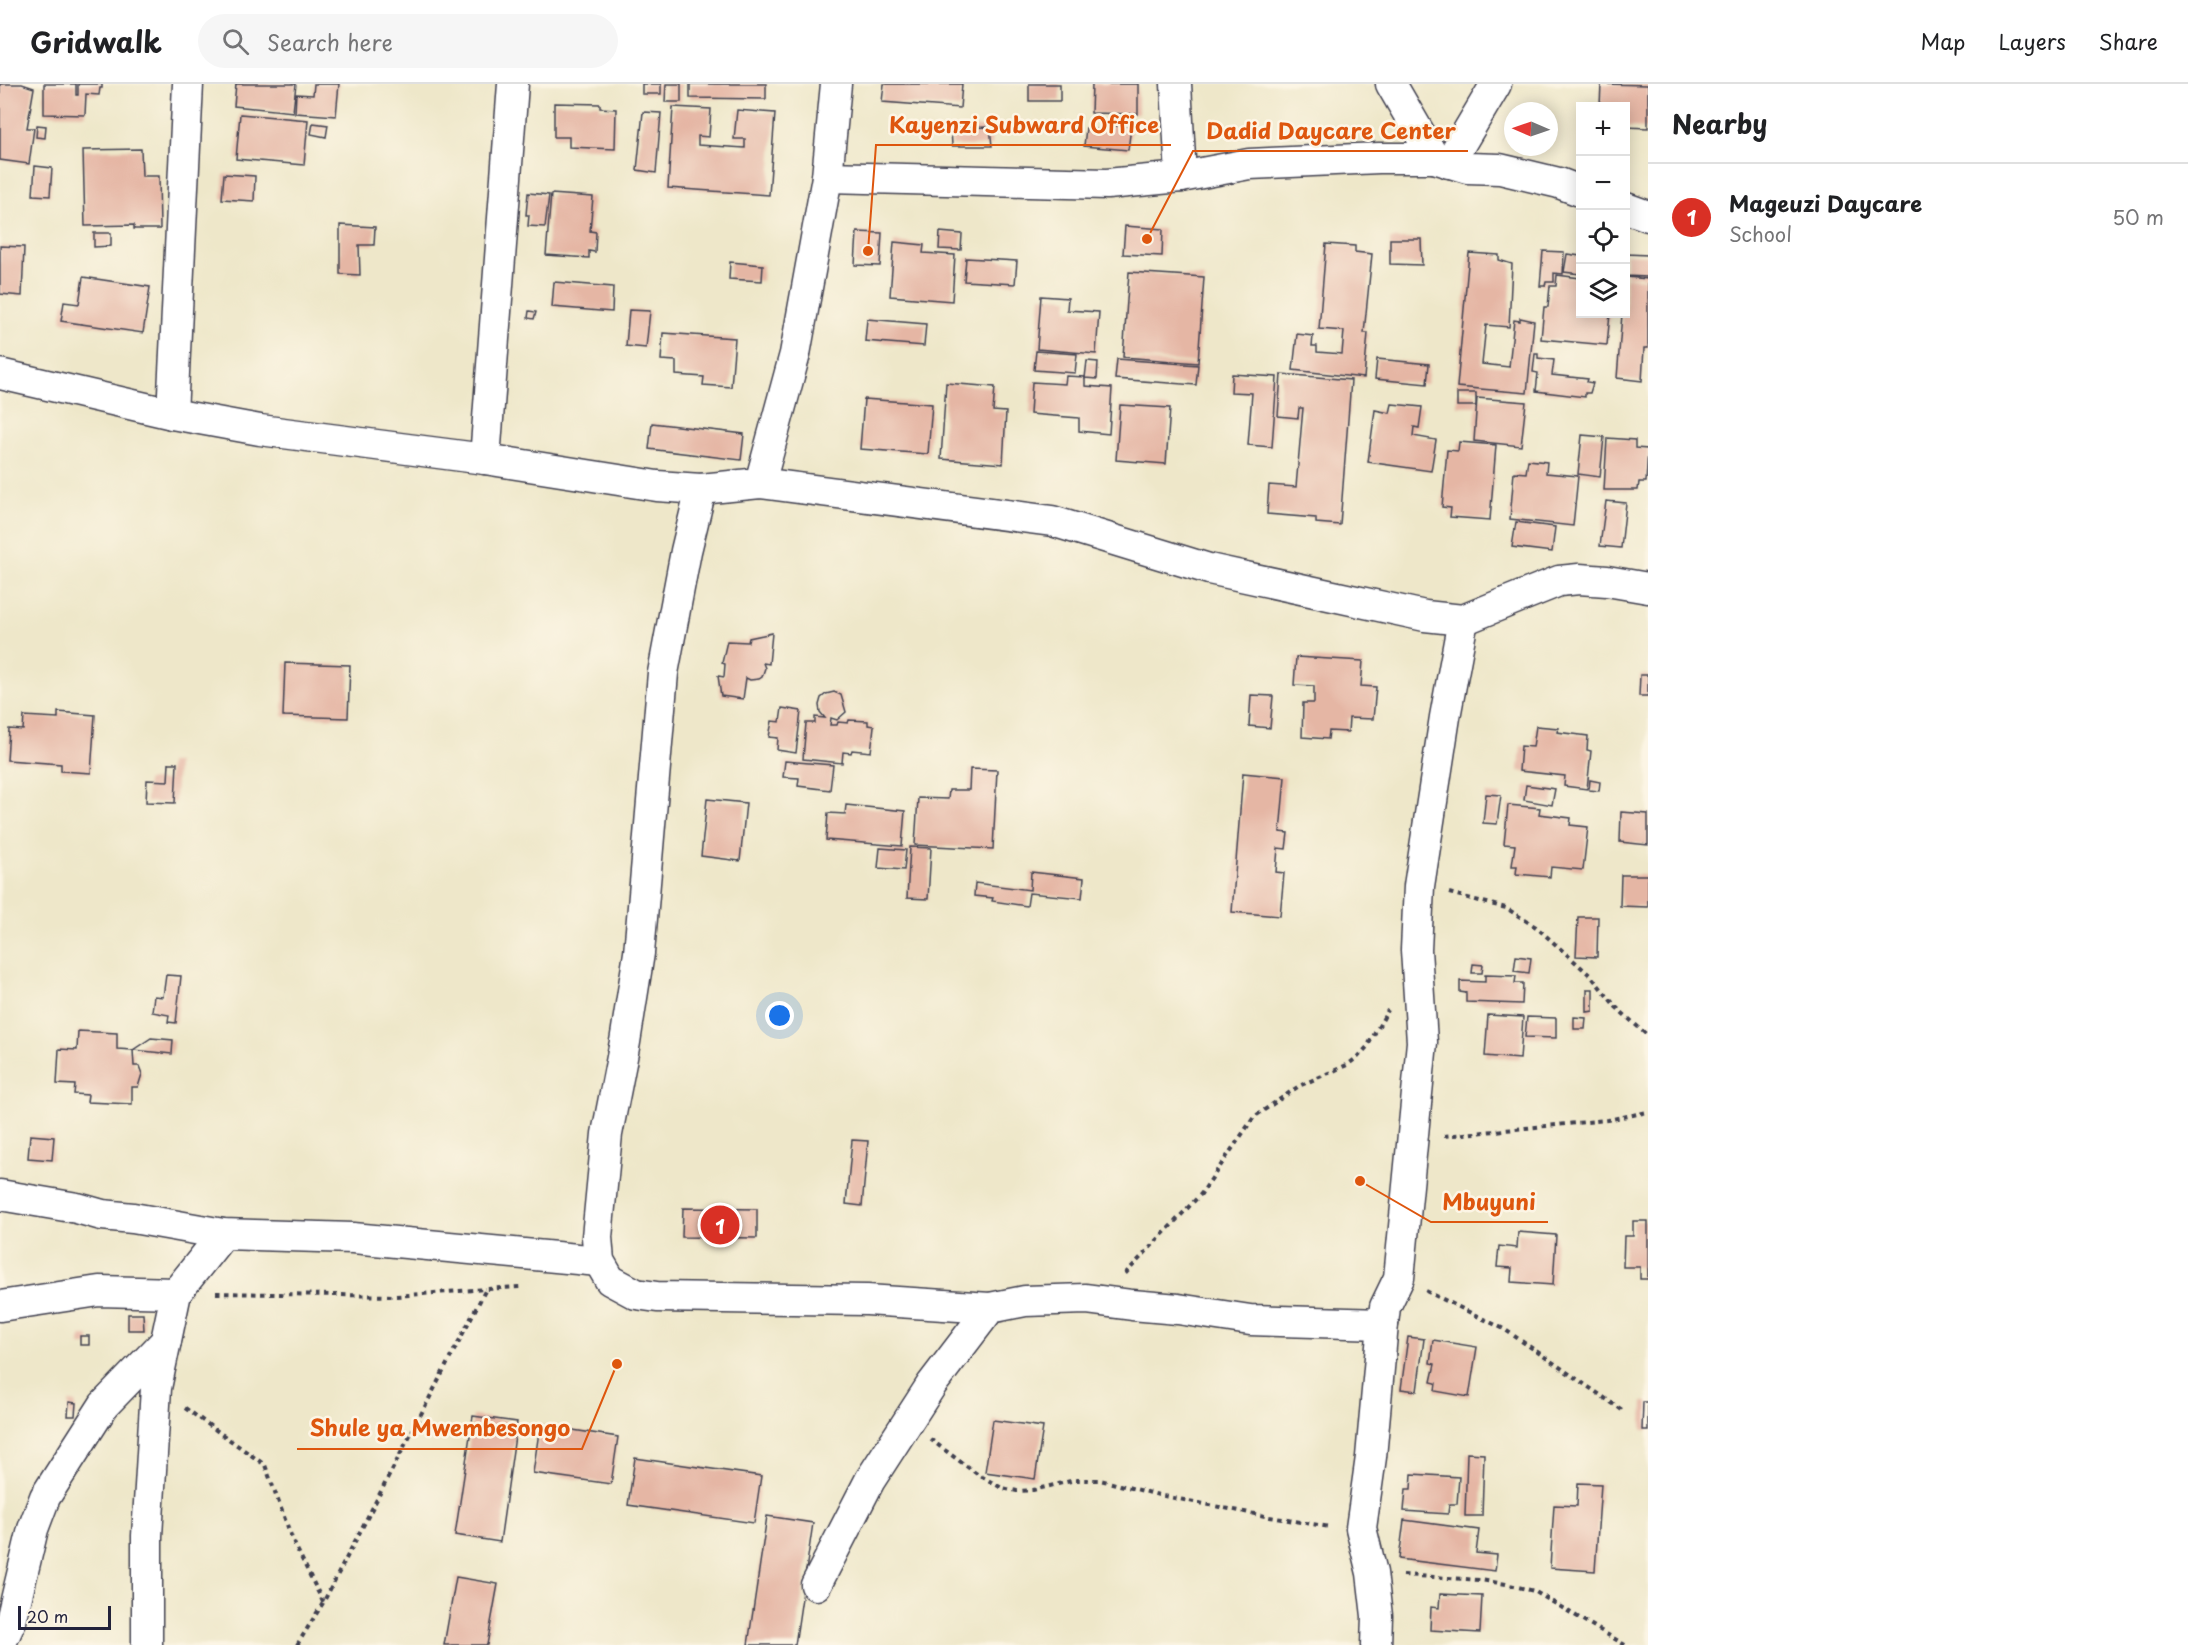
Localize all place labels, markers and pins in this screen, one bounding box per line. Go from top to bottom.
callout: Kayenzi Subward Office [876,105,1171,145]
callout: Dadid Daycare Center [1193,111,1468,151]
callout: Mbuyuni [1431,1182,1548,1222]
pin: 1 [700,1202,740,1248]
callout: Shule ya Mwembesongo [297,1409,582,1449]

